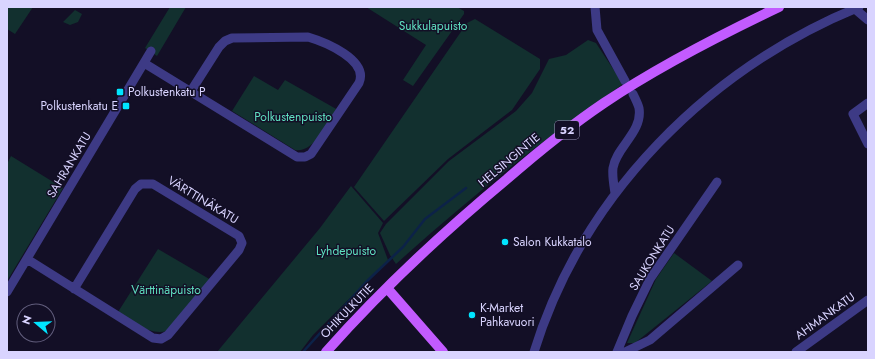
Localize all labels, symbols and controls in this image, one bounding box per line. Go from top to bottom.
park label: Sukkulapuisto [399,17,468,35]
place label: Polkustenkatu P [128,83,206,101]
marker: Polkustenkatu P [115,87,125,97]
place label: Polkustenkatu E [40,97,118,115]
marker: Polkustenkatu E [121,101,131,111]
park label: Polkustenpuisto [254,108,332,126]
road number: 52 [555,121,579,139]
street label: SAHRANKATU [42,129,96,201]
street label: HELSINGINTIE [474,129,544,191]
street label: VÄRTTINÄKATU [164,172,242,228]
street label: SAUKONKATU [625,222,679,294]
place label: Salon Kukkatalo [513,233,592,251]
marker: Salon Kukkatalo [500,237,510,247]
park label: Lyhdepuisto [316,242,376,260]
street label: OHIKULKUTIE [316,280,378,342]
park label: Värttinäpuisto [131,281,201,299]
street label: AHMANKATU [791,288,859,344]
place label: K-Market Pahkavuori [480,299,535,331]
north arrow [16,303,56,343]
marker: K-Market Pahkavuori [467,310,477,320]
text: N [18,313,36,326]

